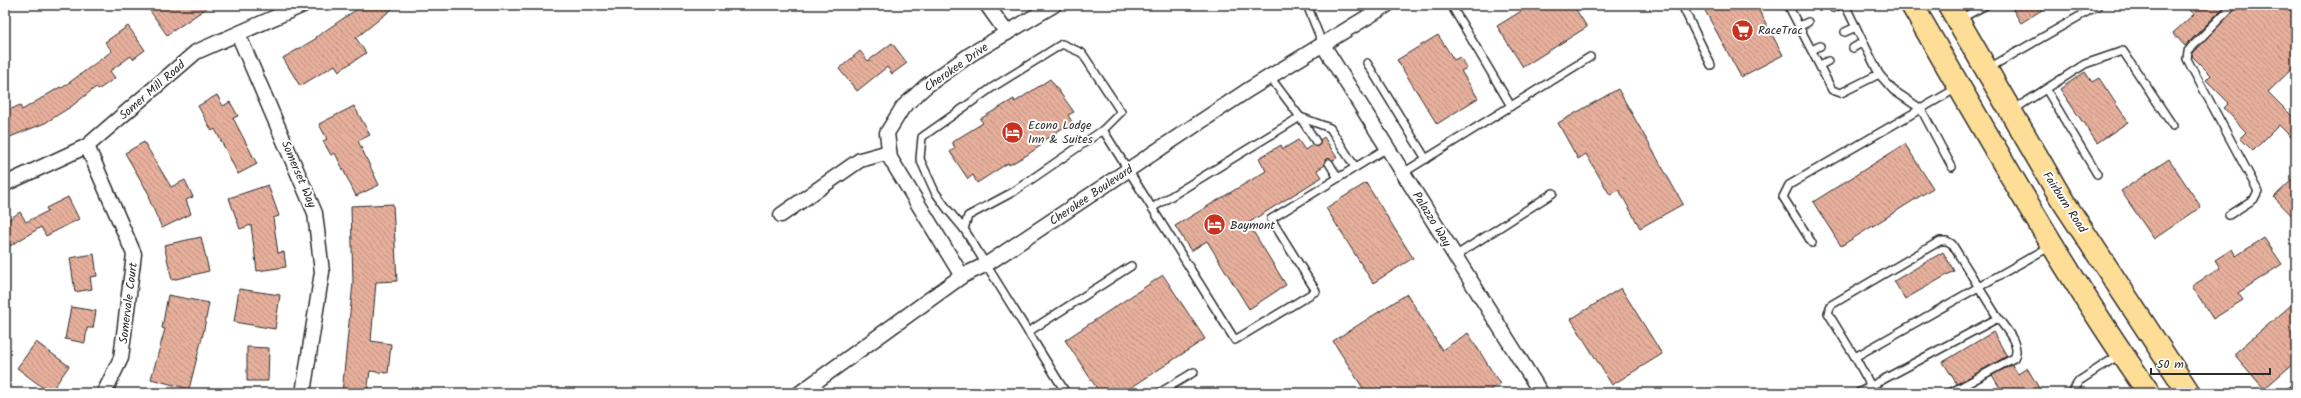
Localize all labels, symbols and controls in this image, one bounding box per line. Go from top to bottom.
supermarket icon: RaceTrac [1729,17,1755,43]
place label: RaceTrac [1758,21,1803,40]
street label: Cherokee Drive [920,38,993,97]
street label: Somer Mill Road [115,55,190,125]
place label: Econo Lodge Inn & Suites [1028,116,1093,149]
hotel icon: Econo Lodge Inn & Suites [999,119,1025,145]
street label: Somerset Way [276,138,321,211]
street label: Cherokee Boulevard [1046,160,1138,231]
street label: Fairburn Road [2038,168,2092,238]
street label: Palazzo Way [1407,188,1456,251]
hotel icon: Baymont [1201,212,1227,238]
place label: Baymont [1230,216,1275,235]
street label: Somervale Court [114,261,143,345]
scale bar [2151,350,2270,376]
text: 50 m [2157,355,2184,374]

